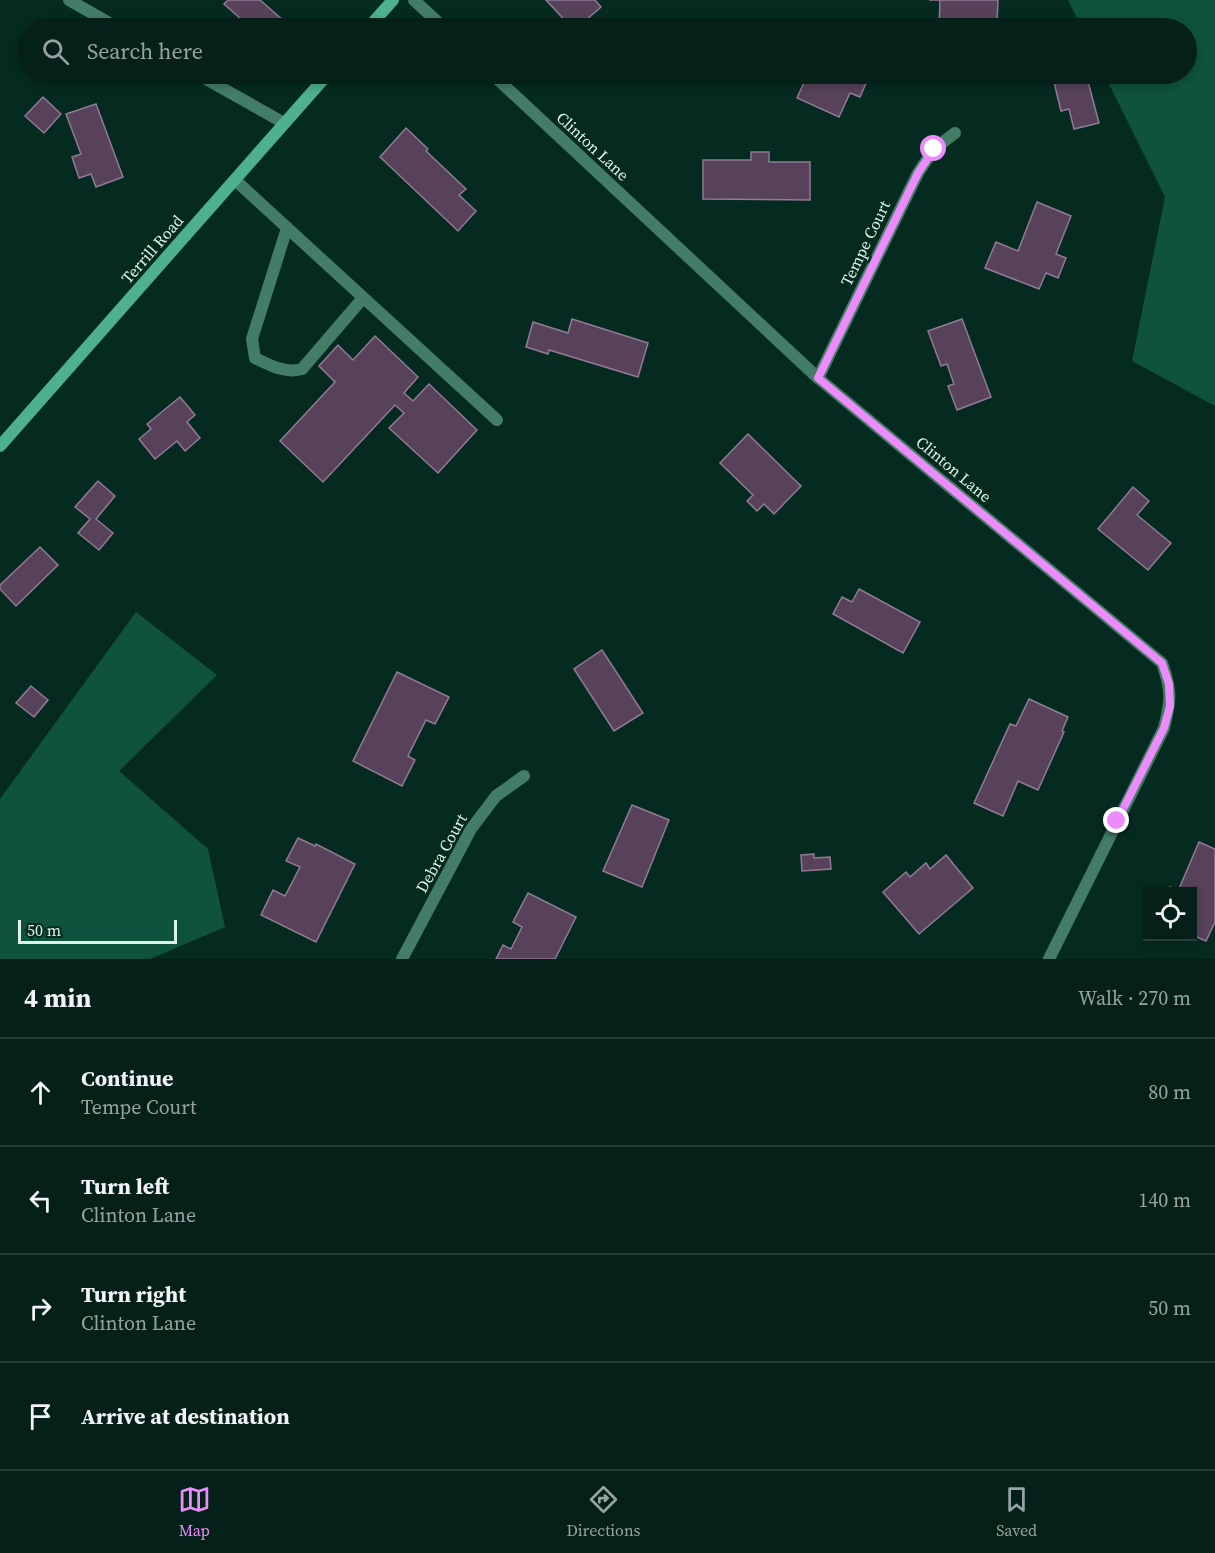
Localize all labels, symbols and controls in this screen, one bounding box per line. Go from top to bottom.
search box [18,18,1197,84]
icon: search [39,35,72,68]
text: Search here [87,36,203,66]
street label: Clinton Lane [552,107,634,185]
route start [920,135,946,161]
street label: Tempe Court [835,196,895,289]
street label: Terrill Road [116,210,188,288]
street label: Clinton Lane [912,431,996,507]
route end [1103,807,1129,833]
street label: Debra Court [410,809,472,897]
map controls [1143,887,1197,941]
button: locate [1143,887,1197,941]
scale bar [18,917,177,944]
text: 50 m [27,919,61,941]
text: 4 min [24,980,91,1016]
text: Walk · 270 m [1078,984,1191,1012]
text: Continue [81,1063,174,1093]
icon: ahead [24,1076,57,1109]
text: 80 m [1148,1078,1191,1106]
text: Tempe Court [81,1093,197,1121]
text: Turn left [81,1171,169,1201]
icon: left [24,1184,57,1217]
text: 140 m [1138,1186,1191,1214]
text: Clinton Lane [81,1201,196,1229]
text: Turn right [81,1279,186,1309]
icon: right [24,1292,57,1325]
text: 50 m [1148,1294,1191,1322]
text: Clinton Lane [81,1309,196,1337]
icon: arrive [24,1400,57,1433]
text: Arrive at destination [81,1401,290,1431]
tab: Map [178,1483,211,1541]
tab: Directions [566,1483,641,1541]
tab: Saved [996,1483,1037,1541]

